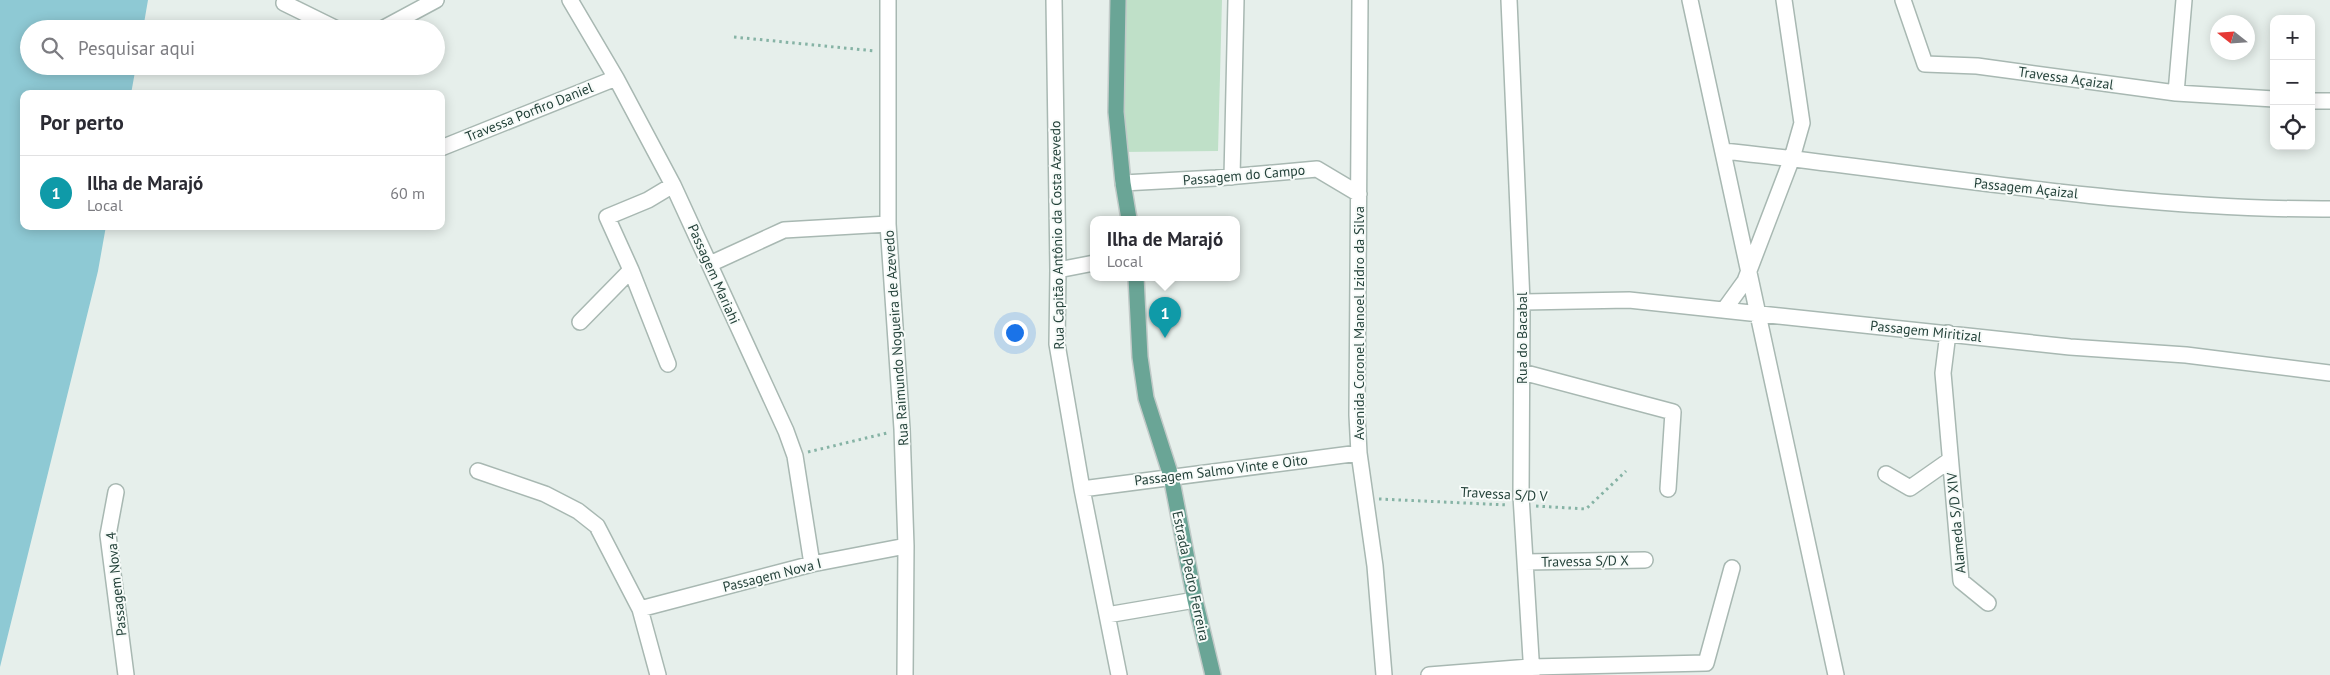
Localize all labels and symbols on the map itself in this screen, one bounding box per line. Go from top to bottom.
north arrow [2210,15,2255,60]
street label: Travessa Açaizal [2017,62,2115,94]
street label: Travessa Porfiro Daniel [463,78,595,146]
street label: Rua Capitão Antônio da Costa Azevedo [1046,120,1068,350]
street label: Passagem do Campo [1182,161,1306,189]
street label: Passagem Açaizal [1973,174,2079,202]
street label: Avenida Coronel Manoel Izidro da Silva [1350,206,1368,440]
street label: Passagem Mariahi [684,221,744,327]
street label: Rua Raimundo Nogueira de Azevedo [879,229,913,447]
street label: Rua do Bacabal [1513,292,1531,384]
pin: 1 [1149,297,1181,338]
street label: Passagem Miritizal [1869,316,1983,346]
your location [1002,320,1028,346]
street label: Passagem Salmo Vinte e Oito [1133,450,1309,490]
street label: Alameda S/D XIV [1943,472,1969,574]
street label: Travessa S/D V [1460,483,1548,505]
street label: Estrada Pedro Ferreira [1168,509,1214,643]
street label: Passagem Nova 4 [102,531,130,637]
street label: Travessa S/D X [1541,551,1629,571]
street label: Passagem Nova I [721,554,823,596]

